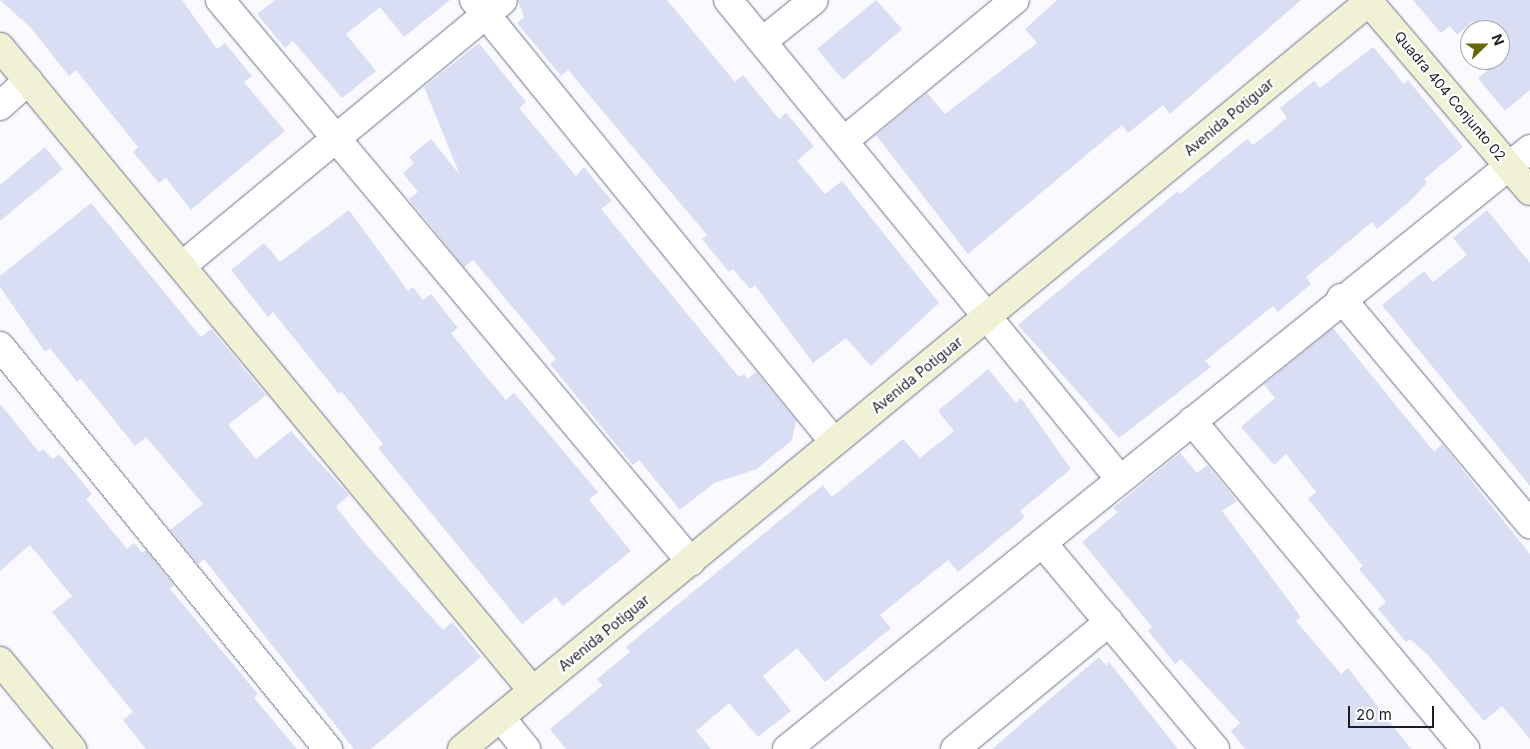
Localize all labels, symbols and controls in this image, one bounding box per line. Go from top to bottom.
north arrow [1460,20,1510,70]
street label: Quadra 404 Conjunto 02 [1391,28,1509,164]
text: N [1489,31,1508,48]
street label: Avenida Potiguar [1181,75,1277,159]
street label: Avenida Potiguar [868,333,966,417]
street label: Avenida Potiguar [555,591,653,675]
scale bar [1350,696,1436,728]
text: 20 m [1356,705,1392,724]

